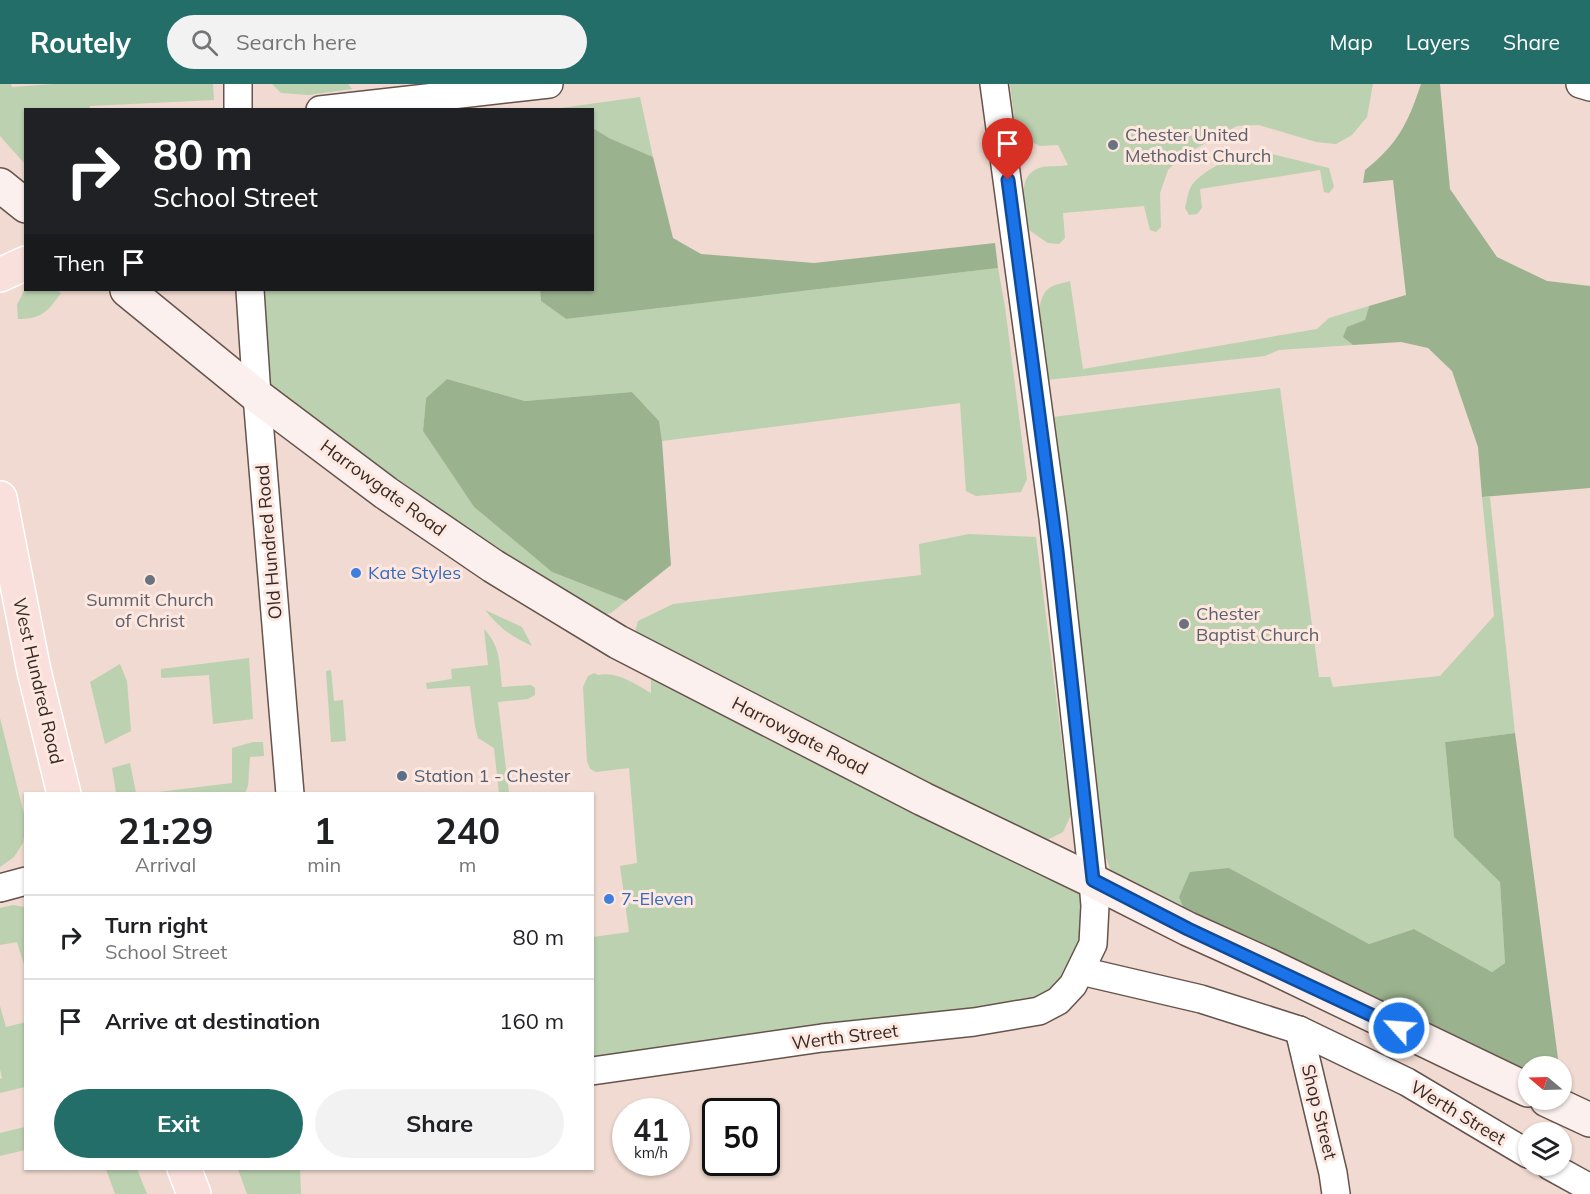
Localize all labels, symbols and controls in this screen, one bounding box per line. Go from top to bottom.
search box [167,15,587,69]
text: Routely [30,25,131,60]
icon: search [188,26,221,59]
text: Search here [236,28,357,56]
text: Map [1330,29,1373,55]
text: Layers [1406,29,1470,55]
text: Share [1503,29,1560,55]
pin [982,118,1033,180]
place label: Chester United Methodist Church [1125,123,1271,167]
icon: arrive [991,127,1024,160]
text: 80 m [153,128,253,181]
icon: right [54,132,132,210]
marker: Chester United Methodist Church [1106,138,1120,152]
text: School Street [153,180,318,214]
icon: arrive [117,246,150,279]
text: Then [54,249,105,277]
street label: Harrowgate Road [316,434,451,541]
street label: Old Hundred Road [250,464,287,620]
place label: Kate Styles [368,561,461,584]
marker: Kate Styles [349,566,363,580]
marker: Summit Church of Christ [143,573,157,587]
place label: Summit Church of Christ [86,588,214,632]
street label: West Hundred Road [8,596,69,766]
place label: Chester Baptist Church [1196,602,1319,646]
marker: Chester Baptist Church [1177,617,1191,631]
street label: Harrowgate Road [728,691,872,780]
place label: Station 1 - Chester [414,764,571,787]
marker: Station 1 - Chester [395,769,409,783]
text: 21:29 [118,808,213,853]
text: 1 [313,808,335,853]
text: 240 [435,808,500,853]
text: Arrival [135,852,196,877]
text: min [307,852,341,877]
text: m [459,852,476,877]
place label: 7-Eleven [621,887,694,910]
marker: 7-Eleven [602,892,616,906]
text: Turn right [105,911,208,939]
icon: right [54,921,87,954]
text: 80 m [513,923,564,951]
text: School Street [105,939,227,964]
position arrow [1367,996,1431,1060]
icon: arrive [54,1005,87,1038]
text: Arrive at destination [105,1007,320,1035]
text: 160 m [499,1007,564,1035]
street label: Werth Street [790,1019,899,1054]
north arrow [1518,1056,1572,1110]
map controls [1518,1056,1572,1176]
street label: Shop Street [1297,1062,1342,1162]
street label: Werth Street [1406,1075,1510,1150]
button: Exit [54,1089,303,1158]
button: Share [315,1089,564,1158]
speed limit sign: 50 [702,1098,780,1176]
text: 41 [633,1111,669,1149]
button: layers [1518,1122,1572,1176]
text: km/h [634,1143,668,1162]

